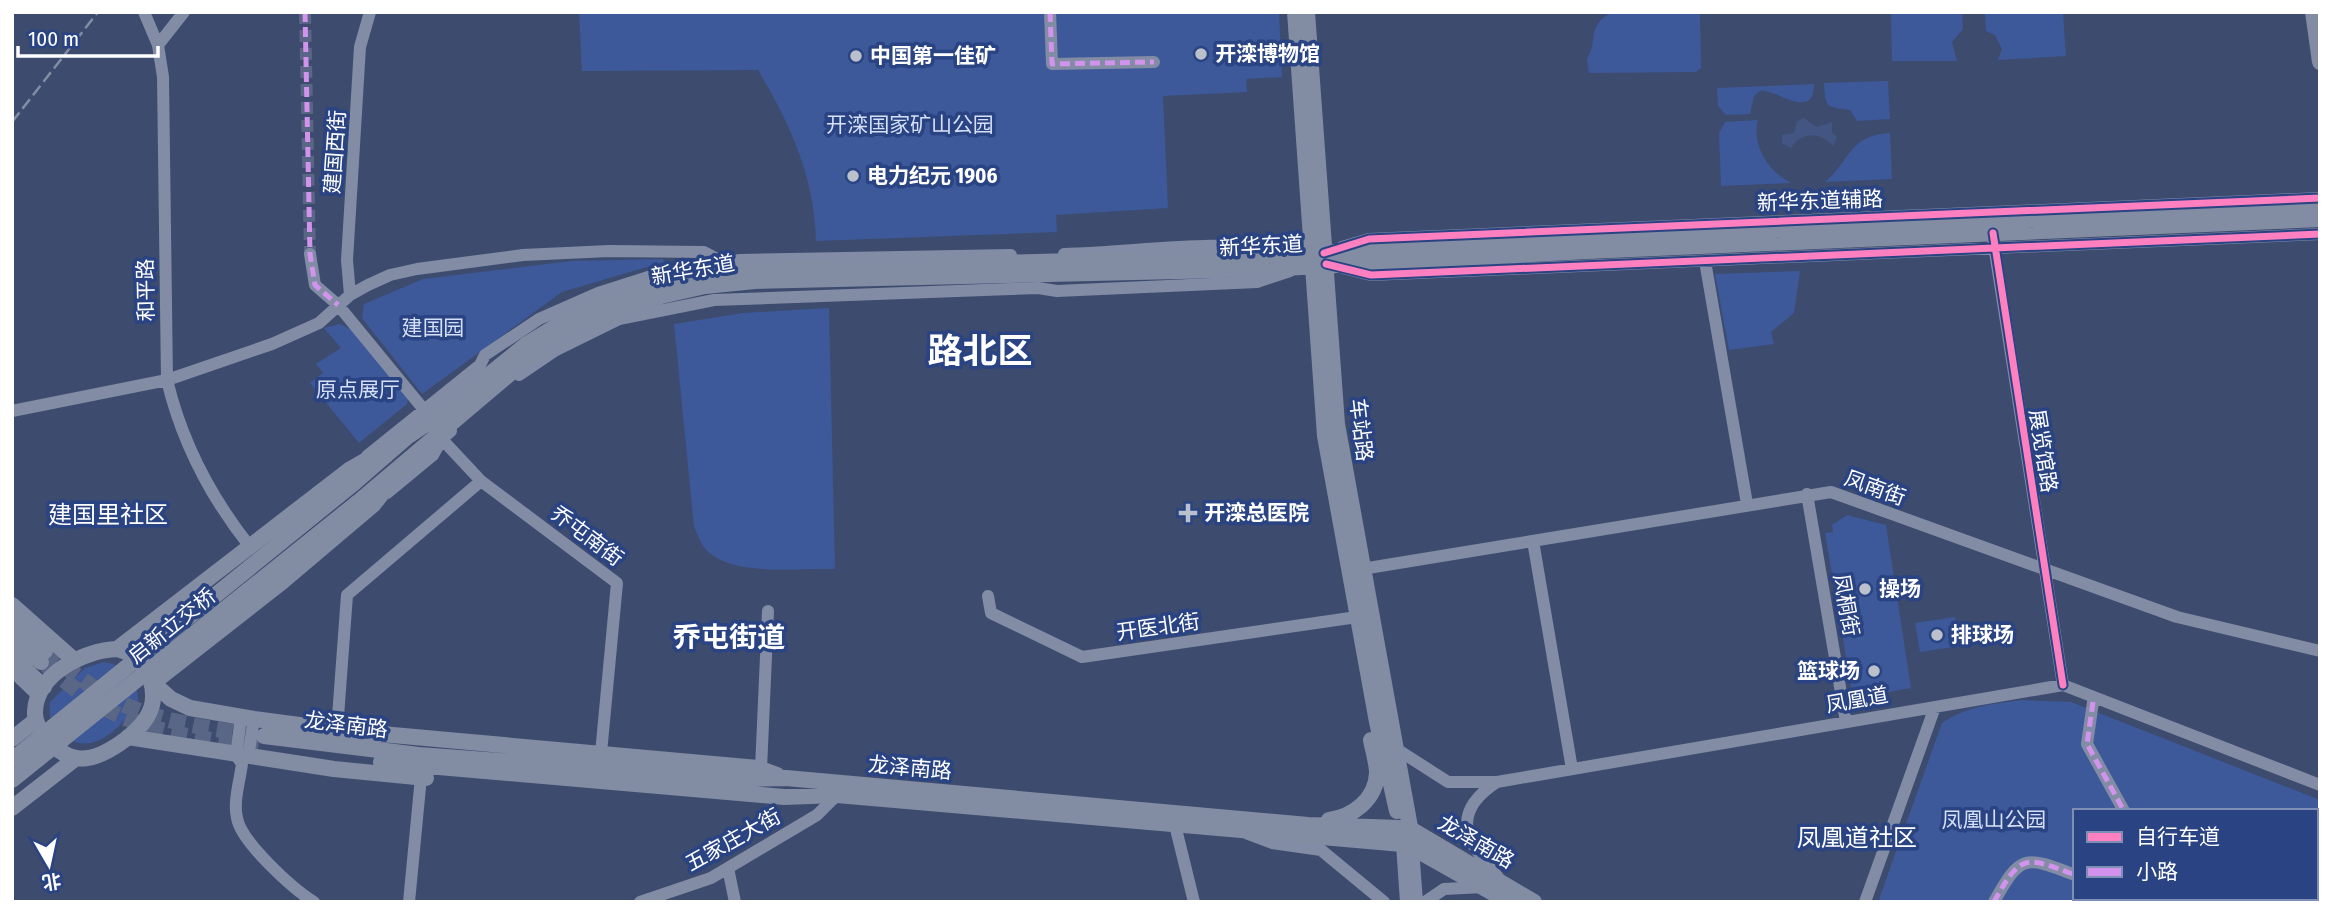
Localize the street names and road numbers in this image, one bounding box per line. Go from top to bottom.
street label: 建国西街 [319,109,351,195]
street label: 新华东道辅路 [1757,186,1883,216]
street label: 新华东道 [1218,231,1304,261]
street label: 新华东道 [649,250,737,290]
street label: 和平路 [132,258,160,322]
street label: 车站路 [1344,397,1378,463]
street label: 展览馆路 [2024,407,2062,495]
street label: 凤南街 [1841,465,1909,511]
street label: 乔屯南街 [546,500,628,572]
street label: 凤桐街 [1828,572,1864,638]
street label: 启新立交桥 [123,583,221,669]
street label: 开医北街 [1115,608,1201,646]
street label: 凤凰道 [1824,682,1890,718]
street label: 龙泽南路 [303,707,389,743]
street label: 龙泽南路 [867,751,953,785]
street label: 五家庄大街 [681,803,785,877]
street label: 龙泽南路 [1433,810,1519,874]

